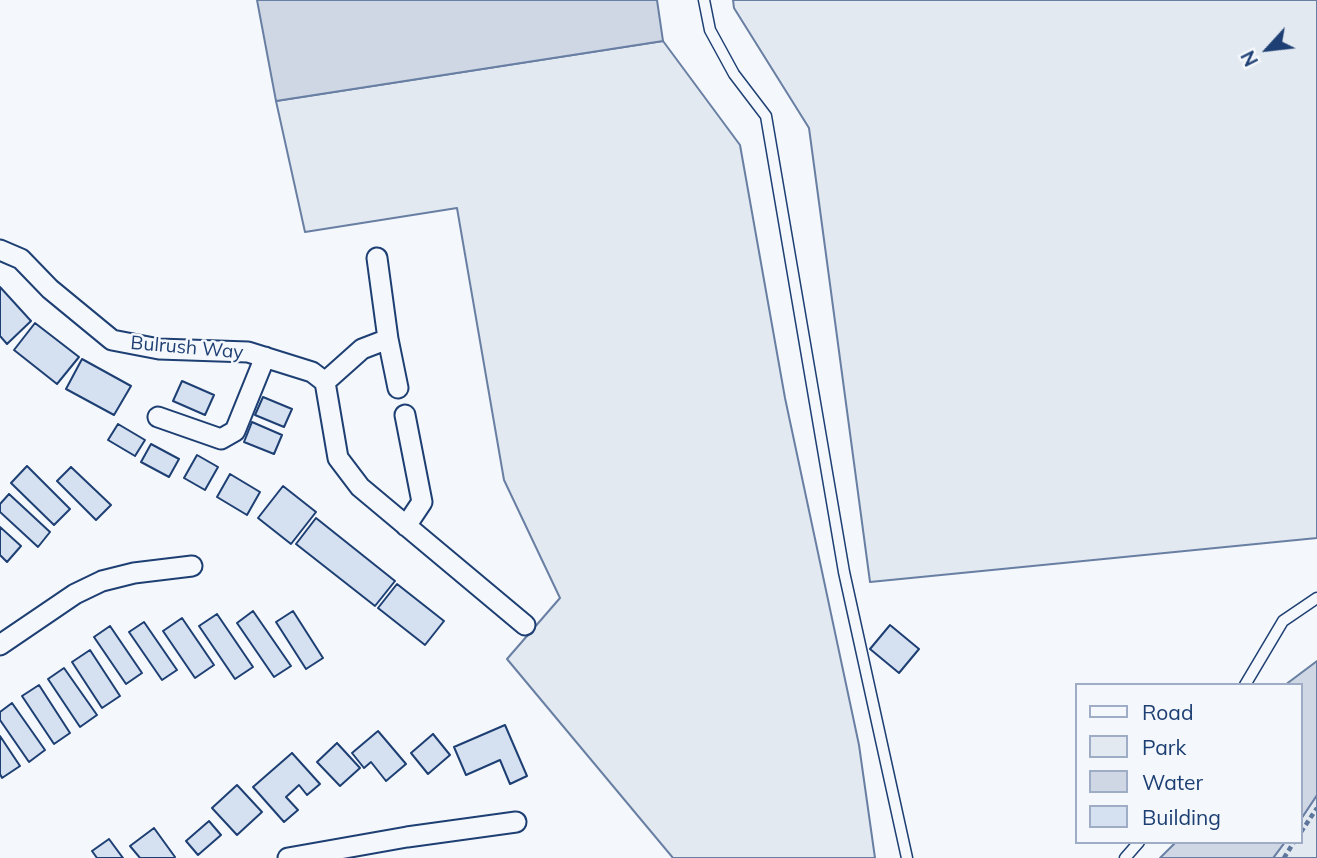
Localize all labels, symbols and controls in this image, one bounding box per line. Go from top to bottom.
north arrow [1233,14,1303,84]
text: N [1235,47,1263,70]
street label: Bulrush Way [130,332,244,364]
legend [1076,683,1303,844]
text: Road [1142,699,1193,725]
text: Park [1142,734,1186,760]
text: Water [1142,769,1203,795]
text: Building [1142,804,1221,830]

